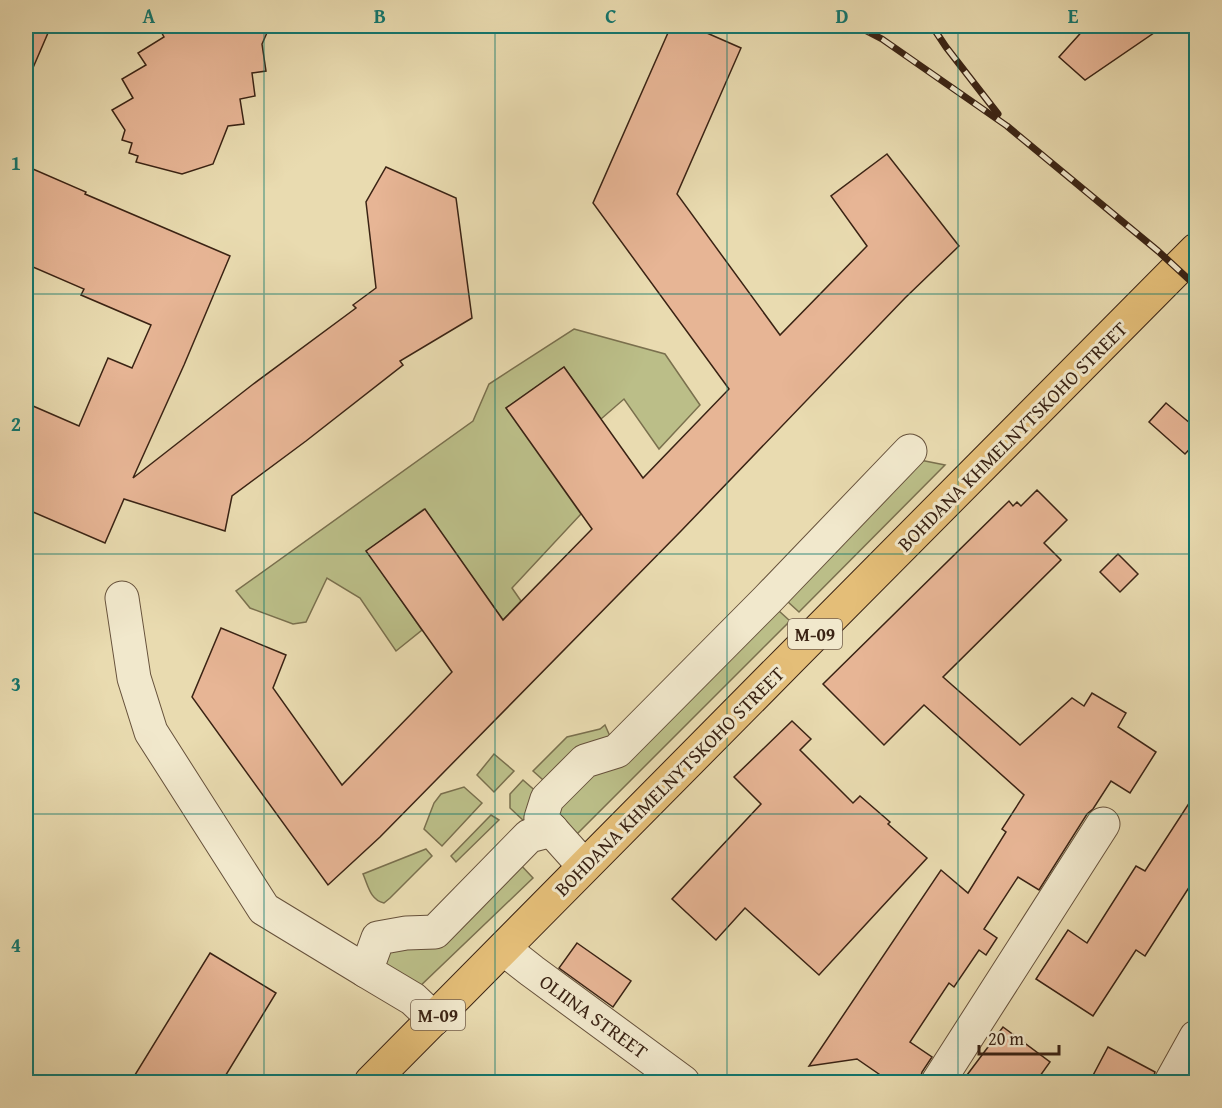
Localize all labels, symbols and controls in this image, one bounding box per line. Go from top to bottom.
text: A [143,1,156,30]
text: B [374,1,386,30]
text: C [605,1,617,30]
text: D [835,1,849,30]
text: E [1068,1,1079,30]
text: 1 [11,148,21,177]
street label: BOHDANA KHMELNYTSKOHO STREET [890,314,1134,558]
text: 2 [11,409,21,438]
road number: М-09 [788,619,842,649]
street label: BOHDANA KHMELNYTSKOHO STREET [547,659,791,903]
text: 3 [11,669,21,698]
text: 4 [11,930,21,959]
street label: OLIINA STREET [534,967,654,1065]
road number: М-09 [411,1000,465,1030]
scale bar [979,1018,1058,1056]
text: 20 m [988,1025,1024,1052]

